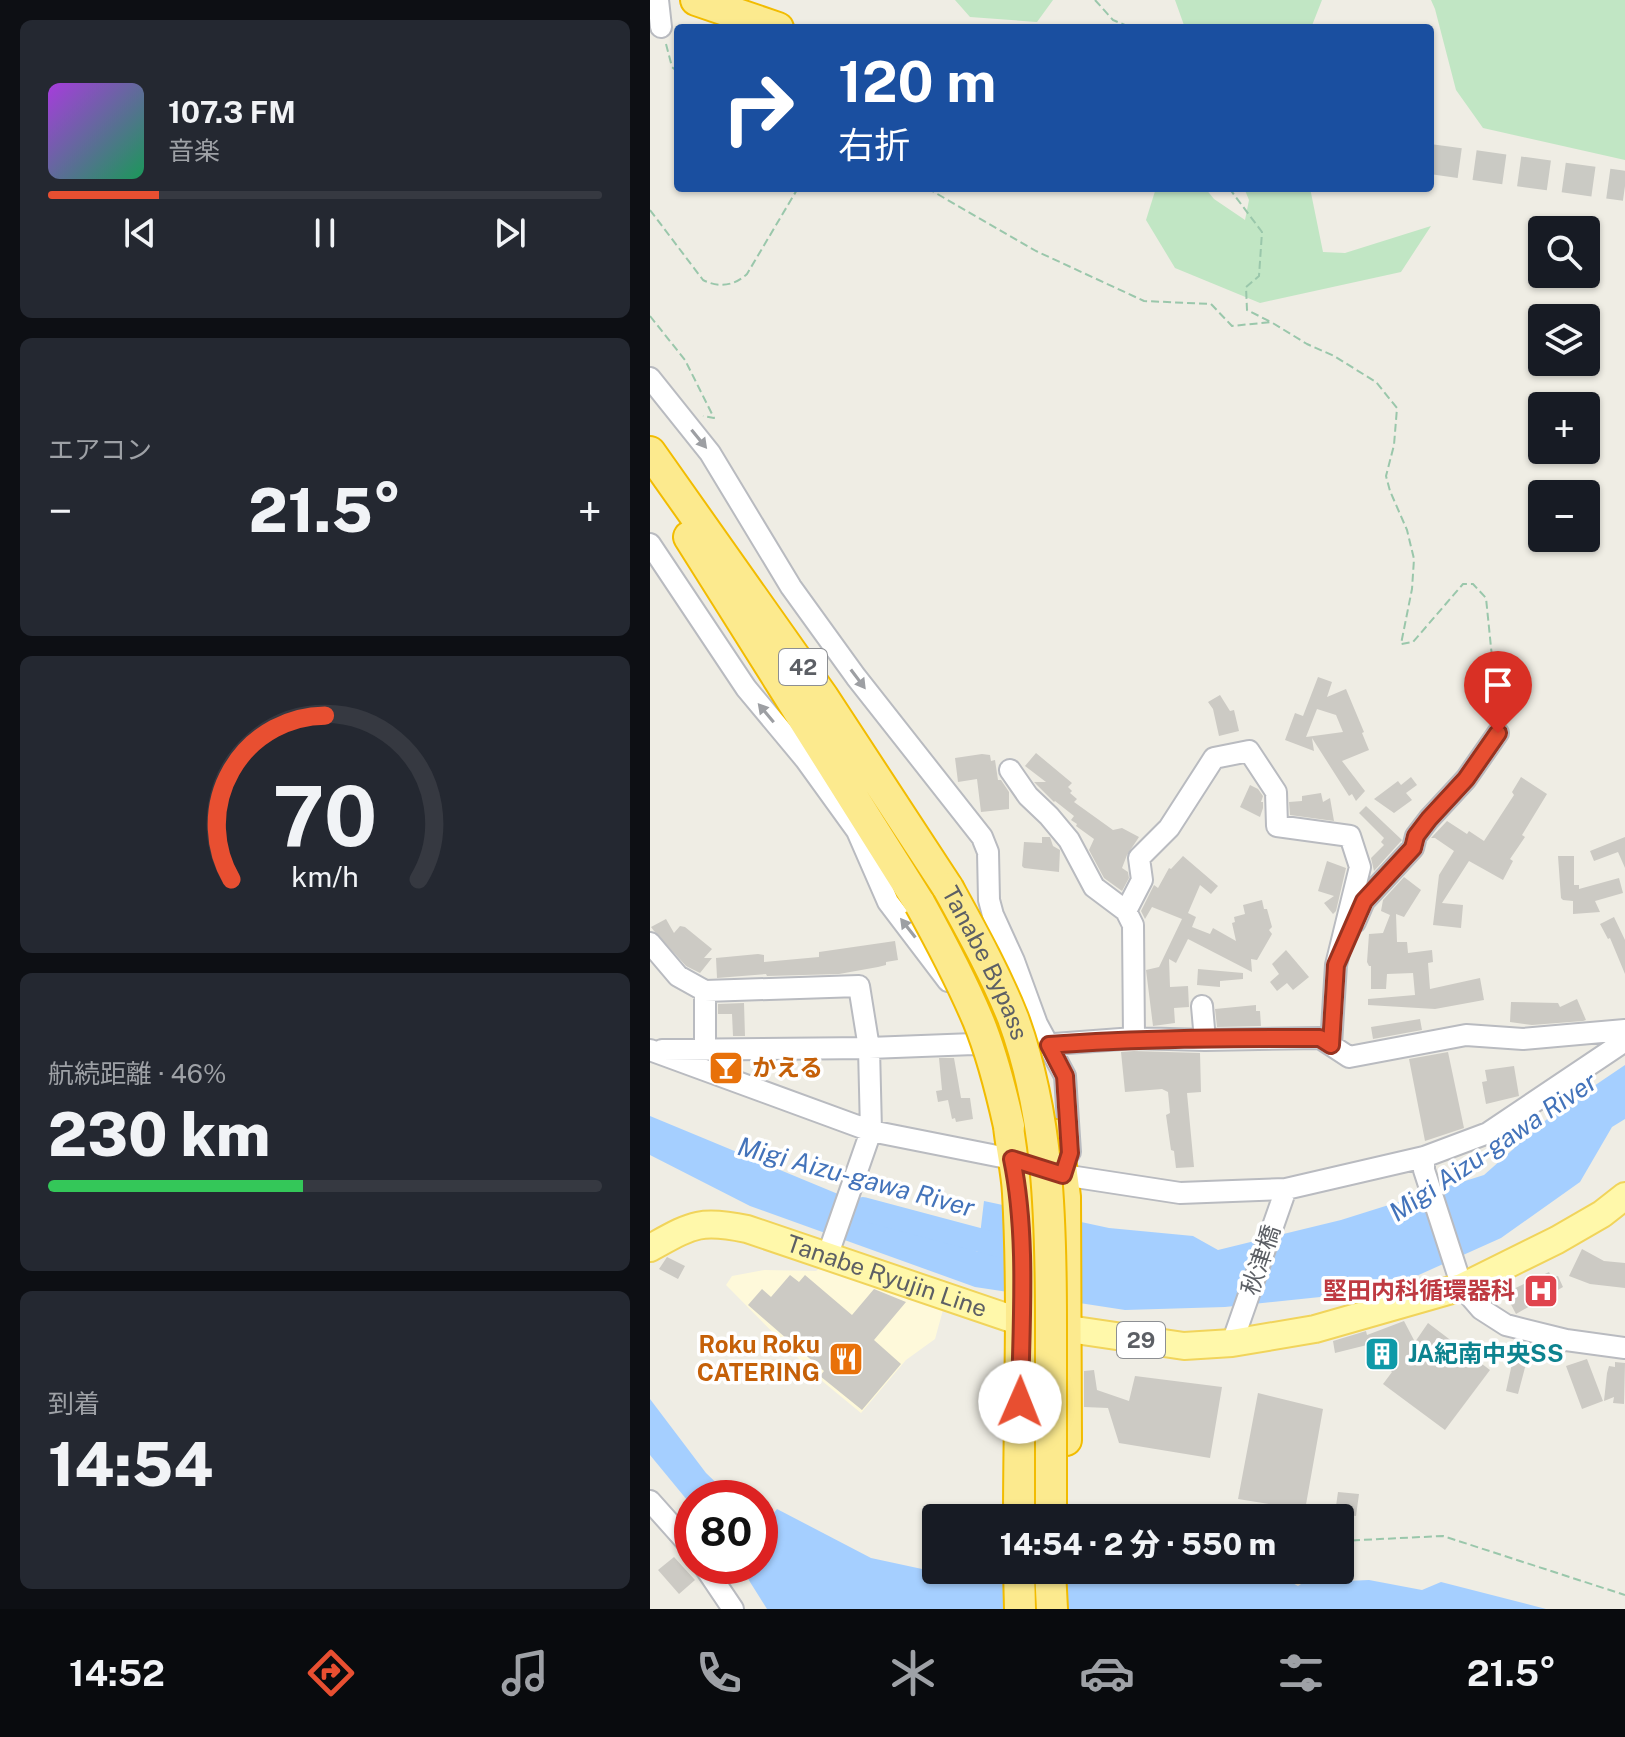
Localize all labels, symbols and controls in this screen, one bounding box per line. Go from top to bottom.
text: 120 m [838,49,996,115]
icon: right [706,56,810,160]
text: 107.3 FM [168,94,296,130]
text: 右折 [838,124,910,166]
text: 音楽 [168,135,220,166]
icon: previous [118,211,162,255]
icon: pause [303,211,347,255]
icon: next [488,211,532,255]
map controls [1528,216,1600,552]
button: search [1528,216,1600,288]
button: layers [1528,304,1600,376]
button: + [1528,392,1600,464]
one-way arrow [690,429,707,449]
text: エアコン [48,434,152,465]
text: 21.5° [249,475,402,546]
button: − [1528,480,1600,552]
text: − [48,485,72,537]
text: + [578,485,602,537]
road number: 42 [779,649,827,685]
pin [1464,651,1532,733]
icon: arrive [1476,663,1520,707]
one-way arrow [850,669,866,689]
one-way arrow [758,703,775,723]
text: 70 [273,767,377,865]
text: km/h [291,861,359,894]
street label: Tanabe Bypass [937,881,1034,1043]
one-way arrow [901,918,917,938]
bar icon: かえる [707,1049,745,1087]
place label: かえる [752,1053,823,1081]
text: 航続距離 · 46% [48,1058,226,1089]
water label: Migi Aizu-gawa River [1383,1065,1603,1228]
text: 230 km [48,1099,270,1170]
water label: Migi Aizu-gawa River [734,1130,978,1223]
street label: 秋津橋 [1235,1221,1285,1298]
street label: Tanabe Ryujin Line [783,1229,991,1322]
hospital icon: 堅田内科循環器科 [1522,1272,1560,1310]
place label: 堅田内科循環器科 [1323,1276,1515,1304]
road number: 29 [1117,1322,1165,1358]
place label: Roku Roku CATERING [697,1330,820,1386]
building icon: JA紀南中央SS [1363,1335,1401,1373]
place label: JA紀南中央SS [1408,1339,1564,1367]
restaurant icon: Roku Roku CATERING [827,1340,865,1378]
position arrow [978,1360,1062,1444]
text: 到着 [48,1388,100,1419]
text: 14:54 [48,1429,213,1500]
speed limit sign: 80 [674,1480,778,1584]
text: 14:54 · 2 分 · 550 m [1000,1526,1276,1562]
icon: directions [303,1645,359,1701]
icon: music [497,1645,553,1701]
icon: phone [691,1645,747,1701]
icon: climate [885,1645,941,1701]
icon: car [1079,1645,1135,1701]
icon: filters [1273,1645,1329,1701]
text: 14:52 [69,1652,165,1694]
text: 21.5° [1467,1652,1556,1694]

